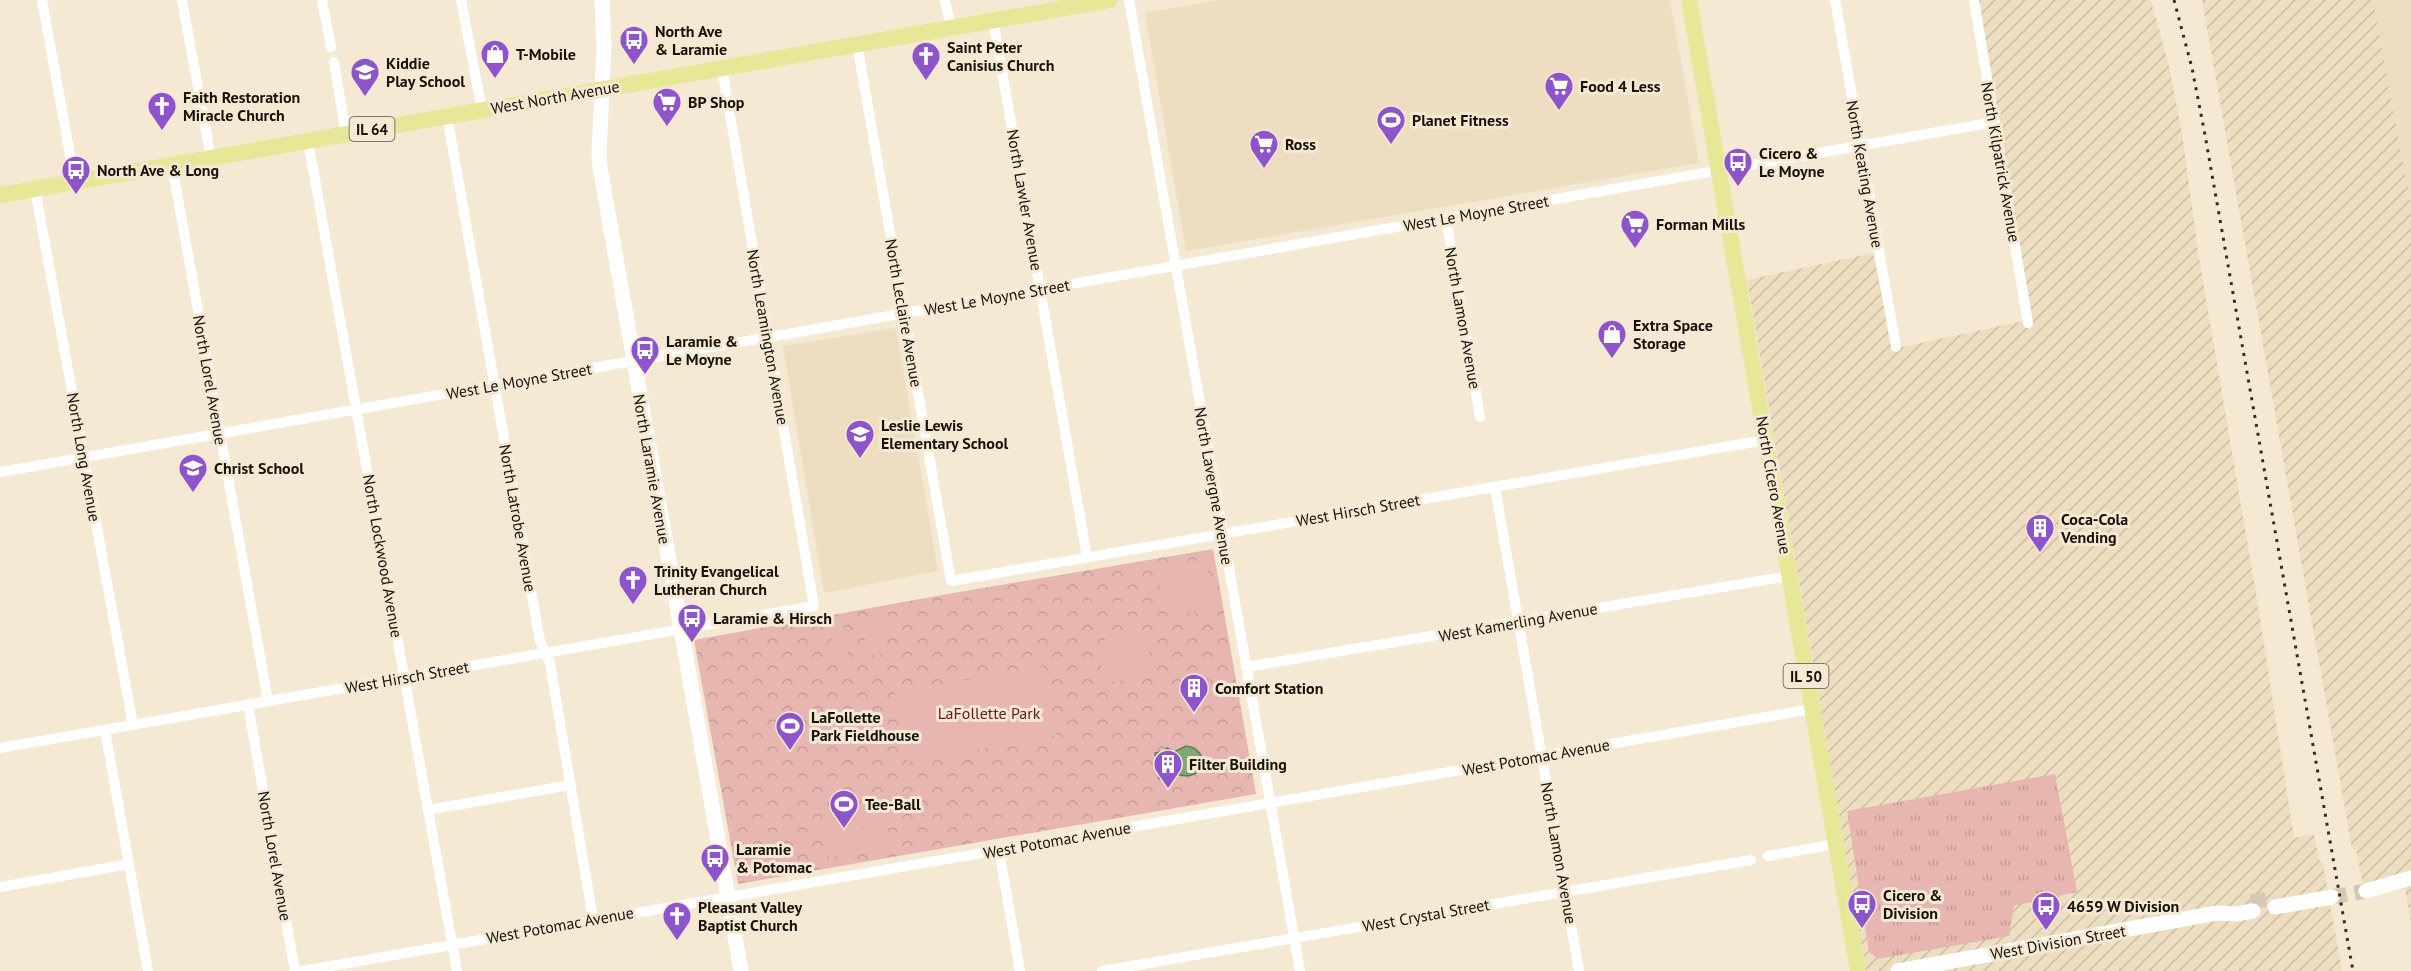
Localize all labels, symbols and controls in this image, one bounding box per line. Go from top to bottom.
place label: North Ave & Laramie [655,21,727,59]
bus stop icon: North Ave & Laramie [618,24,650,66]
place label: Saint Peter Canisius Church [947,37,1055,75]
shop icon: T-Mobile [479,38,511,80]
church icon: Saint Peter Canisius Church [910,40,942,82]
place label: T-Mobile [516,44,576,64]
place label: Kiddie Play School [386,53,465,91]
school or university icon: Kiddie Play School [349,56,381,98]
supermarket icon: Food 4 Less [1543,70,1575,112]
street label: West North Avenue [489,76,621,118]
place label: Food 4 Less [1580,76,1661,96]
street label: North Kilpatrick Avenue [1977,80,2025,244]
supermarket icon: BP Shop [651,86,683,128]
place label: Faith Restoration Miracle Church [183,87,300,125]
church icon: Faith Restoration Miracle Church [146,90,178,132]
place label: BP Shop [688,92,745,112]
street label: North Keating Avenue [1842,99,1888,249]
sports icon: Planet Fitness [1375,104,1407,146]
place label: Planet Fitness [1412,110,1509,130]
road number: IL 64 [350,117,394,141]
street label: North Lawler Avenue [1003,128,1047,272]
supermarket icon: Ross [1248,128,1280,170]
place label: Ross [1285,134,1316,154]
place label: Cicero & Le Moyne [1759,143,1825,181]
bus stop icon: Cicero & Le Moyne [1722,146,1754,188]
bus stop icon: North Ave & Long [60,154,92,196]
place label: North Ave & Long [97,160,219,180]
street label: West Le Moyne Street [1402,190,1551,236]
supermarket icon: Forman Mills [1619,208,1651,250]
place label: Forman Mills [1656,214,1745,234]
street label: North Leclaire Avenue [881,237,927,389]
street label: North Lamon Avenue [1441,246,1485,390]
street label: North Leamington Avenue [743,248,793,426]
street label: West Le Moyne Street [923,274,1072,320]
street label: North Lorel Avenue [189,313,231,447]
place label: Extra Space Storage [1633,315,1713,353]
shop icon: Extra Space Storage [1596,318,1628,360]
place label: Laramie & Le Moyne [666,331,738,369]
bus stop icon: Laramie & Le Moyne [629,334,661,376]
street label: West Le Moyne Street [445,358,594,404]
street label: North Long Avenue [63,391,105,523]
street label: North Laramie Avenue [629,392,675,546]
street label: North Lavergne Avenue [1190,406,1238,566]
street label: North Cicero Avenue [1752,414,1796,556]
place label: Leslie Lewis Elementary School [881,415,1008,453]
school or university icon: Leslie Lewis Elementary School [844,418,876,460]
street label: North Latrobe Avenue [495,443,541,593]
school or university icon: Christ School [177,452,209,494]
place label: Christ School [214,458,304,478]
street label: North Lockwood Avenue [359,473,407,639]
street label: West Hirsch Street [1294,489,1422,531]
place label: Coca-Cola Vending [2060,509,2128,547]
building icon: Coca-Cola Vending [2024,512,2056,554]
place label: Trinity Evangelical Lutheran Church [654,561,779,599]
church icon: Trinity Evangelical Lutheran Church [617,564,649,606]
street label: West Kamerling Avenue [1437,598,1599,646]
bus stop icon: Laramie & Hirsch [676,602,708,644]
place label: Laramie & Hirsch [713,608,832,628]
street label: West Hirsch Street [343,656,471,698]
road number: IL 50 [1784,664,1828,688]
building icon: Comfort Station [1178,672,1210,714]
place label: Comfort Station [1215,678,1323,698]
park label: LaFollette Park [938,703,1041,723]
place label: LaFollette Park Fieldhouse [811,707,919,745]
sports icon: LaFollette Park Fieldhouse [774,710,806,752]
street label: West Potomac Avenue [1461,734,1611,780]
building icon: Filter Building [1152,748,1184,790]
place label: Filter Building [1189,754,1287,774]
street label: North Lamon Avenue [1537,781,1581,925]
sports icon: Tee-Ball [828,788,860,830]
street label: North Lorel Avenue [254,789,296,923]
place label: Tee-Ball [865,794,921,814]
street label: West Potomac Avenue [982,817,1132,863]
place label: Laramie & Potomac [736,839,812,877]
bus stop icon: Laramie & Potomac [699,842,731,884]
place label: Cicero & Division [1883,885,1942,923]
bus stop icon: Cicero & Division [1846,888,1878,930]
bus stop icon: 4659 W Division [2030,890,2062,932]
street label: West Crystal Street [1361,894,1492,936]
place label: 4659 W Division [2067,896,2179,916]
place label: Pleasant Valley Baptist Church [698,897,802,935]
church icon: Pleasant Valley Baptist Church [661,900,693,942]
street label: West Potomac Avenue [485,902,635,948]
street label: West Division Street [1989,920,2128,964]

